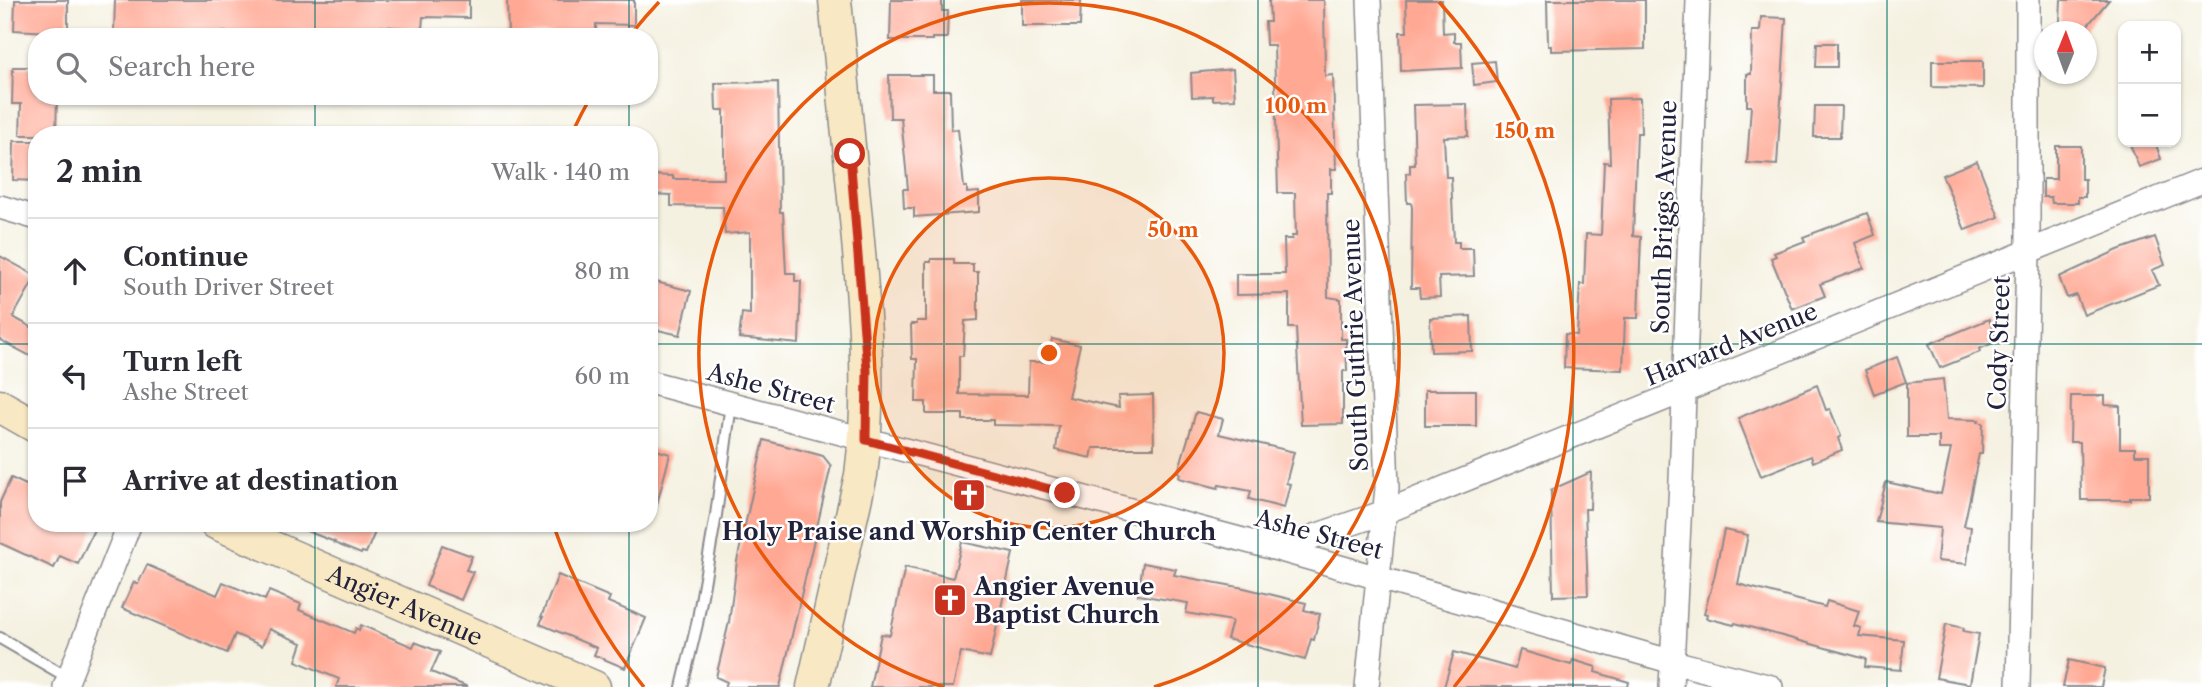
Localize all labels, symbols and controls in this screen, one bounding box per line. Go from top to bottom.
north arrow [2034,21,2097,84]
map controls [2118,21,2181,147]
button: + [2118,21,2181,84]
search box [28,28,658,105]
icon: search [52,48,90,86]
text: Search here [108,51,255,83]
button: − [2118,84,2181,147]
text: 100 m [1265,93,1327,118]
street label: South Briggs Avenue [1645,99,1683,335]
text: 150 m [1495,118,1555,143]
route start [834,138,865,169]
text: 2 min [56,153,142,190]
text: Walk · 140 m [491,158,630,186]
text: 50 m [1147,217,1199,242]
street label: South Guthrie Avenue [1336,218,1374,472]
text: Continue [123,241,248,273]
icon: ahead [56,252,94,290]
text: 80 m [574,257,630,285]
text: South Driver Street [123,273,334,301]
street label: Cody Street [1982,275,2016,411]
street label: Harvard Avenue [1641,296,1821,392]
centre of rings [1037,341,1061,365]
text: Turn left [123,346,242,378]
icon: left [56,357,94,395]
street label: Ashe Street [703,357,839,419]
text: 60 m [574,362,630,390]
text: Ashe Street [123,378,249,406]
icon: arrive [56,462,94,500]
text: Arrive at destination [123,465,398,497]
church icon: Holy Praise and Worship Center Church [950,476,988,514]
route end [1049,477,1080,508]
street label: Ashe Street [1251,503,1387,565]
place label: Holy Praise and Worship Center Church [722,517,1217,546]
street label: Angier Avenue [322,558,487,651]
place label: Angier Avenue Baptist Church [973,572,1160,629]
church icon: Angier Avenue Baptist Church [931,581,969,619]

